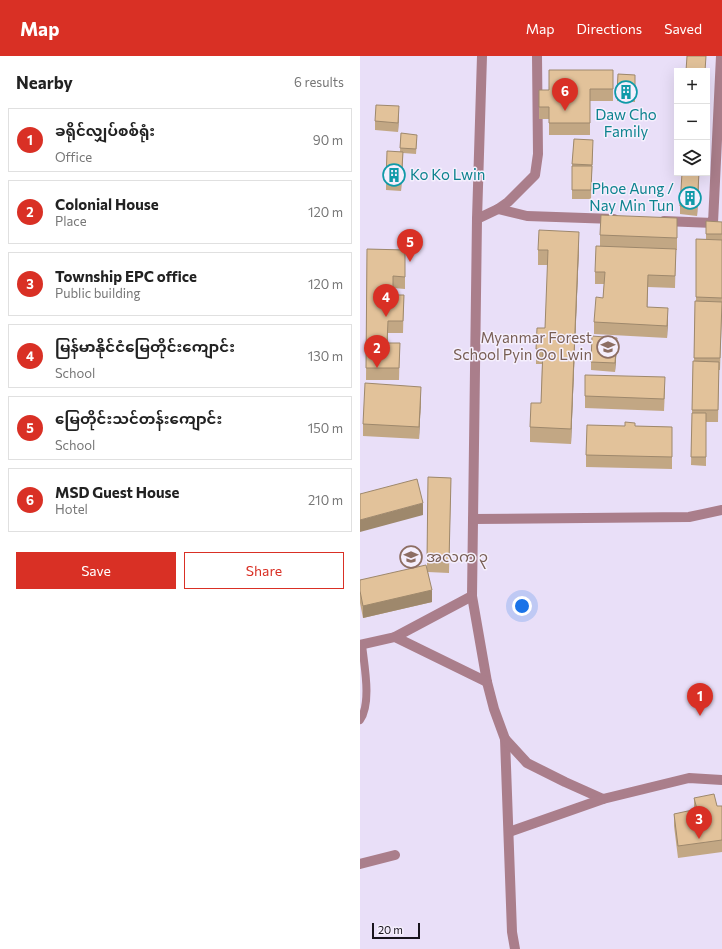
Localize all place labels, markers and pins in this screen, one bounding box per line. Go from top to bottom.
pin: 6 [552,78,578,111]
building icon: Daw Cho Family [613,79,639,105]
place label: Daw Cho Family [595,105,657,140]
building icon: Ko Ko Lwin [381,162,407,188]
place label: Ko Ko Lwin [410,165,485,183]
place label: Phoe Aung / Nay Min Tun [589,179,674,214]
building icon: Phoe Aung / Nay Min Tun [677,185,703,211]
pin: 5 [397,229,423,262]
pin: 4 [373,284,399,317]
place label: Myanmar Forest School Pyin Oo Lwin [453,328,592,363]
school or university icon: Myanmar Forest School Pyin Oo Lwin [595,334,621,360]
pin: 2 [364,335,390,368]
school or university icon: အလက ၃ [398,544,424,570]
place label: အလက ၃ [426,547,488,569]
pin: 1 [687,683,713,716]
pin: 3 [686,806,712,839]

